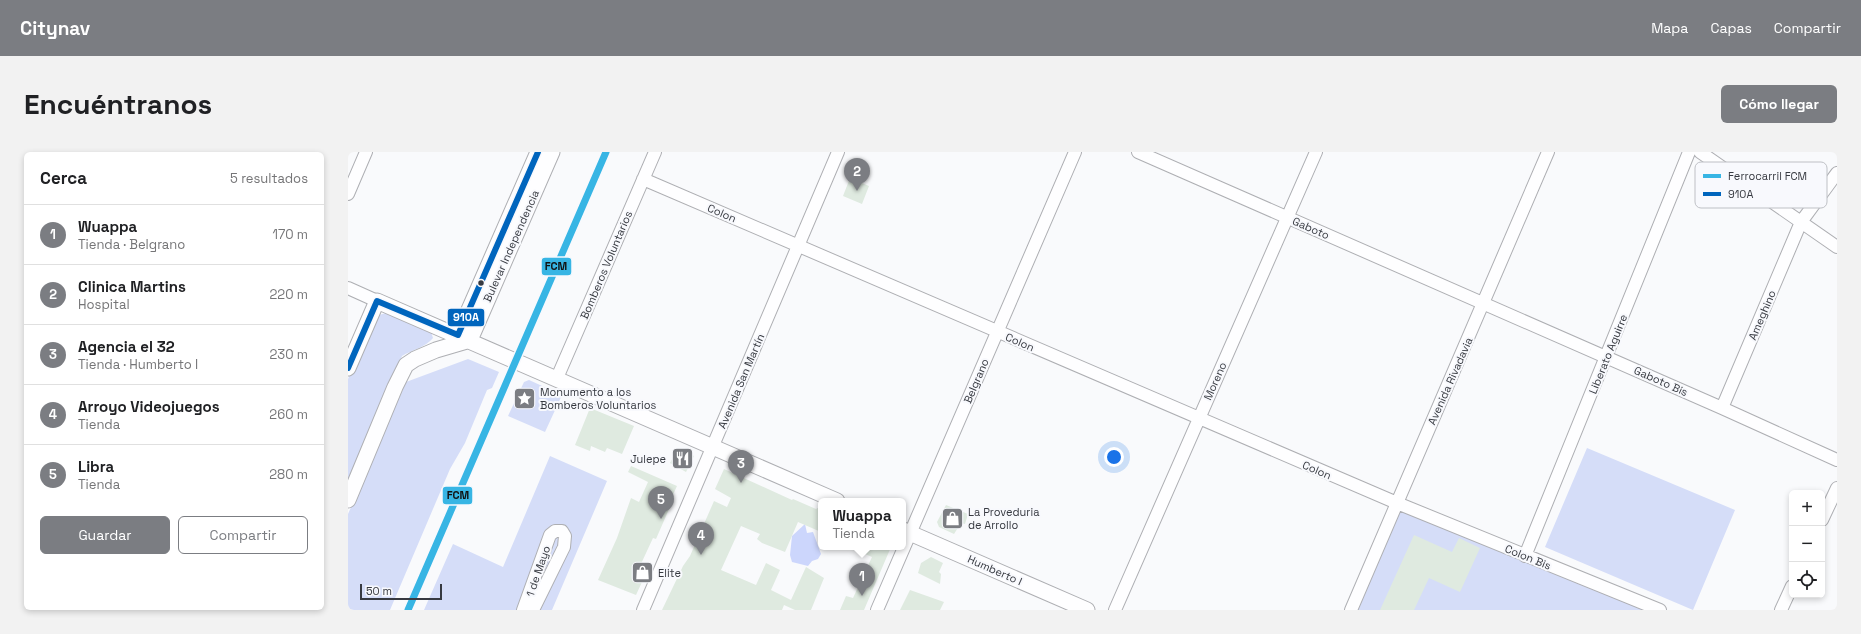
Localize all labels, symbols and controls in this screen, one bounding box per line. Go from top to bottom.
text: Citynav [20,16,90,41]
text: Mapa [1651,19,1688,37]
text: Capas [1710,19,1752,37]
text: Compartir [1774,19,1841,37]
button: Cómo llegar [1721,85,1837,123]
text: Encuéntranos [24,86,212,122]
pin: 2 [844,158,870,191]
legend [1695,162,1827,208]
text: Cerca [40,167,87,189]
text: Ferrocarril FCM [1728,169,1807,183]
text: 5 resultados [230,170,308,187]
street label: Bulevar Independencia [480,187,542,304]
text: 910A [1728,187,1753,201]
street label: Colon [705,201,739,225]
street label: Bomberos Voluntarios [577,209,635,321]
street label: Gaboto [1290,214,1332,242]
text: Wuappa [78,217,137,236]
text: 1 [50,226,56,243]
text: 170 m [272,226,308,243]
text: Tienda · Belgrano [78,236,185,253]
line badge: FCM [541,257,572,276]
text: FCM [545,259,567,273]
text: Clinica Martins [78,277,186,296]
unlabelled marker [476,278,486,288]
text: 2 [49,286,57,303]
text: 220 m [269,286,308,303]
street label: Ameghino [1745,288,1779,342]
text: Hospital [78,296,130,313]
line badge: 910A [447,308,485,327]
text: 910A [453,310,479,324]
street label: Liberato Aguirre [1586,312,1630,396]
street label: Colon [1003,330,1037,354]
street label: Avenida San Martín [715,331,767,431]
street label: Avenida Rivadavia [1424,334,1476,427]
text: Agencia el 32 [78,337,175,356]
text: 3 [49,346,57,363]
text: 230 m [270,346,308,363]
text: Tienda · Humberto I [78,356,198,373]
street label: Belgrano [960,356,992,406]
street label: Moreno [1200,360,1230,402]
street label: Gaboto Bis [1632,363,1690,399]
place icon: Monumento a los Bomberos Voluntarios [512,385,538,411]
place label: Monumento a los Bomberos Voluntarios [540,385,657,412]
text: Arroyo Videojuegos [78,397,220,416]
text: 4 [49,406,57,423]
text: 260 m [269,406,308,423]
text: Tienda [78,416,120,433]
restaurant icon: Julepe [669,446,695,472]
your location [1104,447,1124,467]
pin: 3 [728,450,754,483]
place label: Julepe [630,452,666,466]
text: Libra [78,457,114,476]
street label: Colon [1300,458,1334,482]
text: 5 [49,466,57,483]
text: 280 m [269,466,308,483]
text: Tienda [78,476,120,493]
line badge: FCM [442,486,473,505]
pin: 5 [648,486,674,519]
text: FCM [447,488,469,502]
map controls [1789,490,1825,598]
button: + [1789,490,1825,526]
popup [818,498,906,550]
shop icon: La Proveduria de Arrollo [940,505,966,531]
place label: La Proveduria de Arrollo [968,505,1040,532]
text: Wuappa [832,506,892,525]
button: Guardar [40,516,170,554]
button: Compartir [178,516,308,554]
pin: 4 [688,522,714,555]
text: Tienda [832,525,875,542]
button: − [1789,526,1825,562]
street label: Colon Bis [1503,541,1553,573]
street label: 1 de Mayo [523,543,553,598]
street label: Humberto I [966,552,1024,588]
shop icon: Elite [629,560,655,586]
button: locate [1789,562,1825,598]
pin: 1 [849,563,875,596]
place label: Elite [658,566,681,580]
scale bar [360,582,442,601]
text: 50 m [366,584,392,598]

